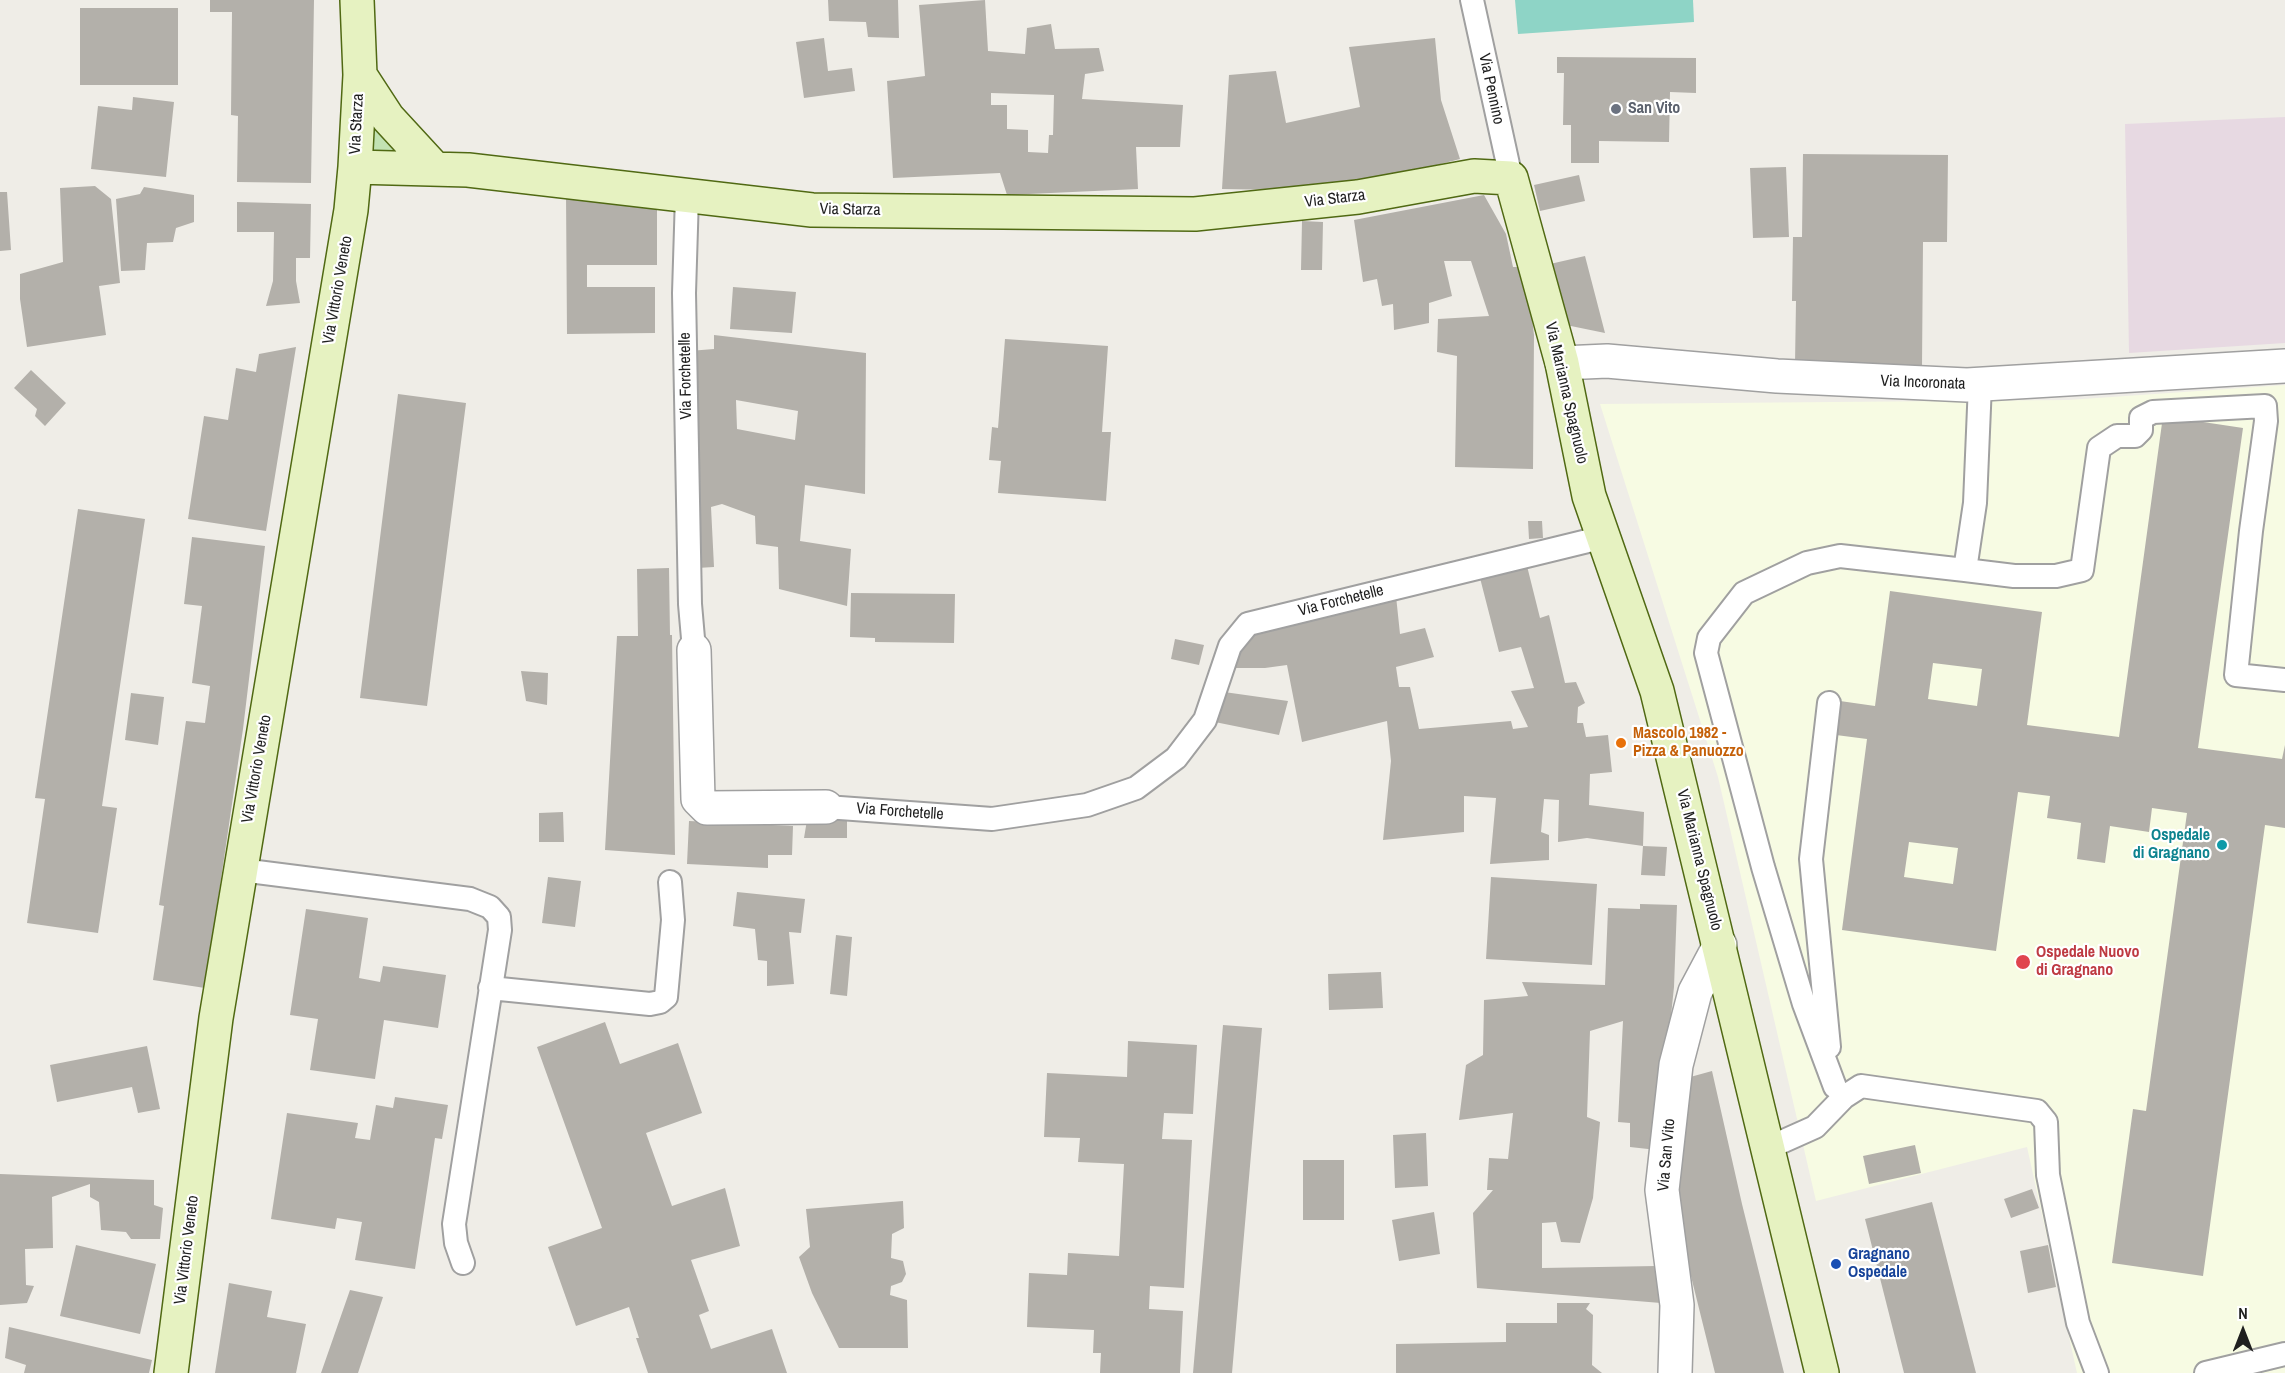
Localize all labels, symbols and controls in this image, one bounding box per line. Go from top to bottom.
street label: Via Pennino [1474,52,1508,126]
street label: Via Starza [346,93,368,155]
place label: San Vito [1628,99,1680,119]
marker: San Vito [1609,102,1623,116]
street label: Via Starza [1304,186,1366,212]
street label: Via Starza [819,200,881,220]
street label: Via Vittorio Veneto [319,234,357,346]
street label: Via Marianna Spagnuolo [1540,320,1592,466]
street label: Via Forchetelle [676,332,696,420]
street label: Via Incoronata [1880,372,1966,394]
street label: Via Forchetelle [1296,581,1386,621]
street label: Via Vittorio Veneto [238,713,276,825]
place label: Mascolo 1982 - Pizza & Panuozzo [1633,724,1744,762]
marker: Mascolo 1982 - Pizza & Panuozzo [1614,736,1628,750]
street label: Via Marianna Spagnuolo [1672,787,1726,933]
street label: Via Forchetelle [856,799,944,825]
place label: Ospedale di Gragnano [2133,826,2210,864]
marker: Ospedale di Gragnano [2215,838,2229,852]
place label: Ospedale Nuovo di Gragnano [2036,943,2140,981]
marker: Ospedale Nuovo di Gragnano [2014,953,2032,971]
street label: Via San Vito [1654,1118,1680,1192]
street label: Via Vittorio Veneto [171,1194,203,1306]
place label: Gragnano Ospedale [1848,1245,1910,1283]
marker: Gragnano Ospedale [1829,1257,1843,1271]
north arrow [2213,1301,2273,1361]
text: N [2238,1302,2248,1324]

